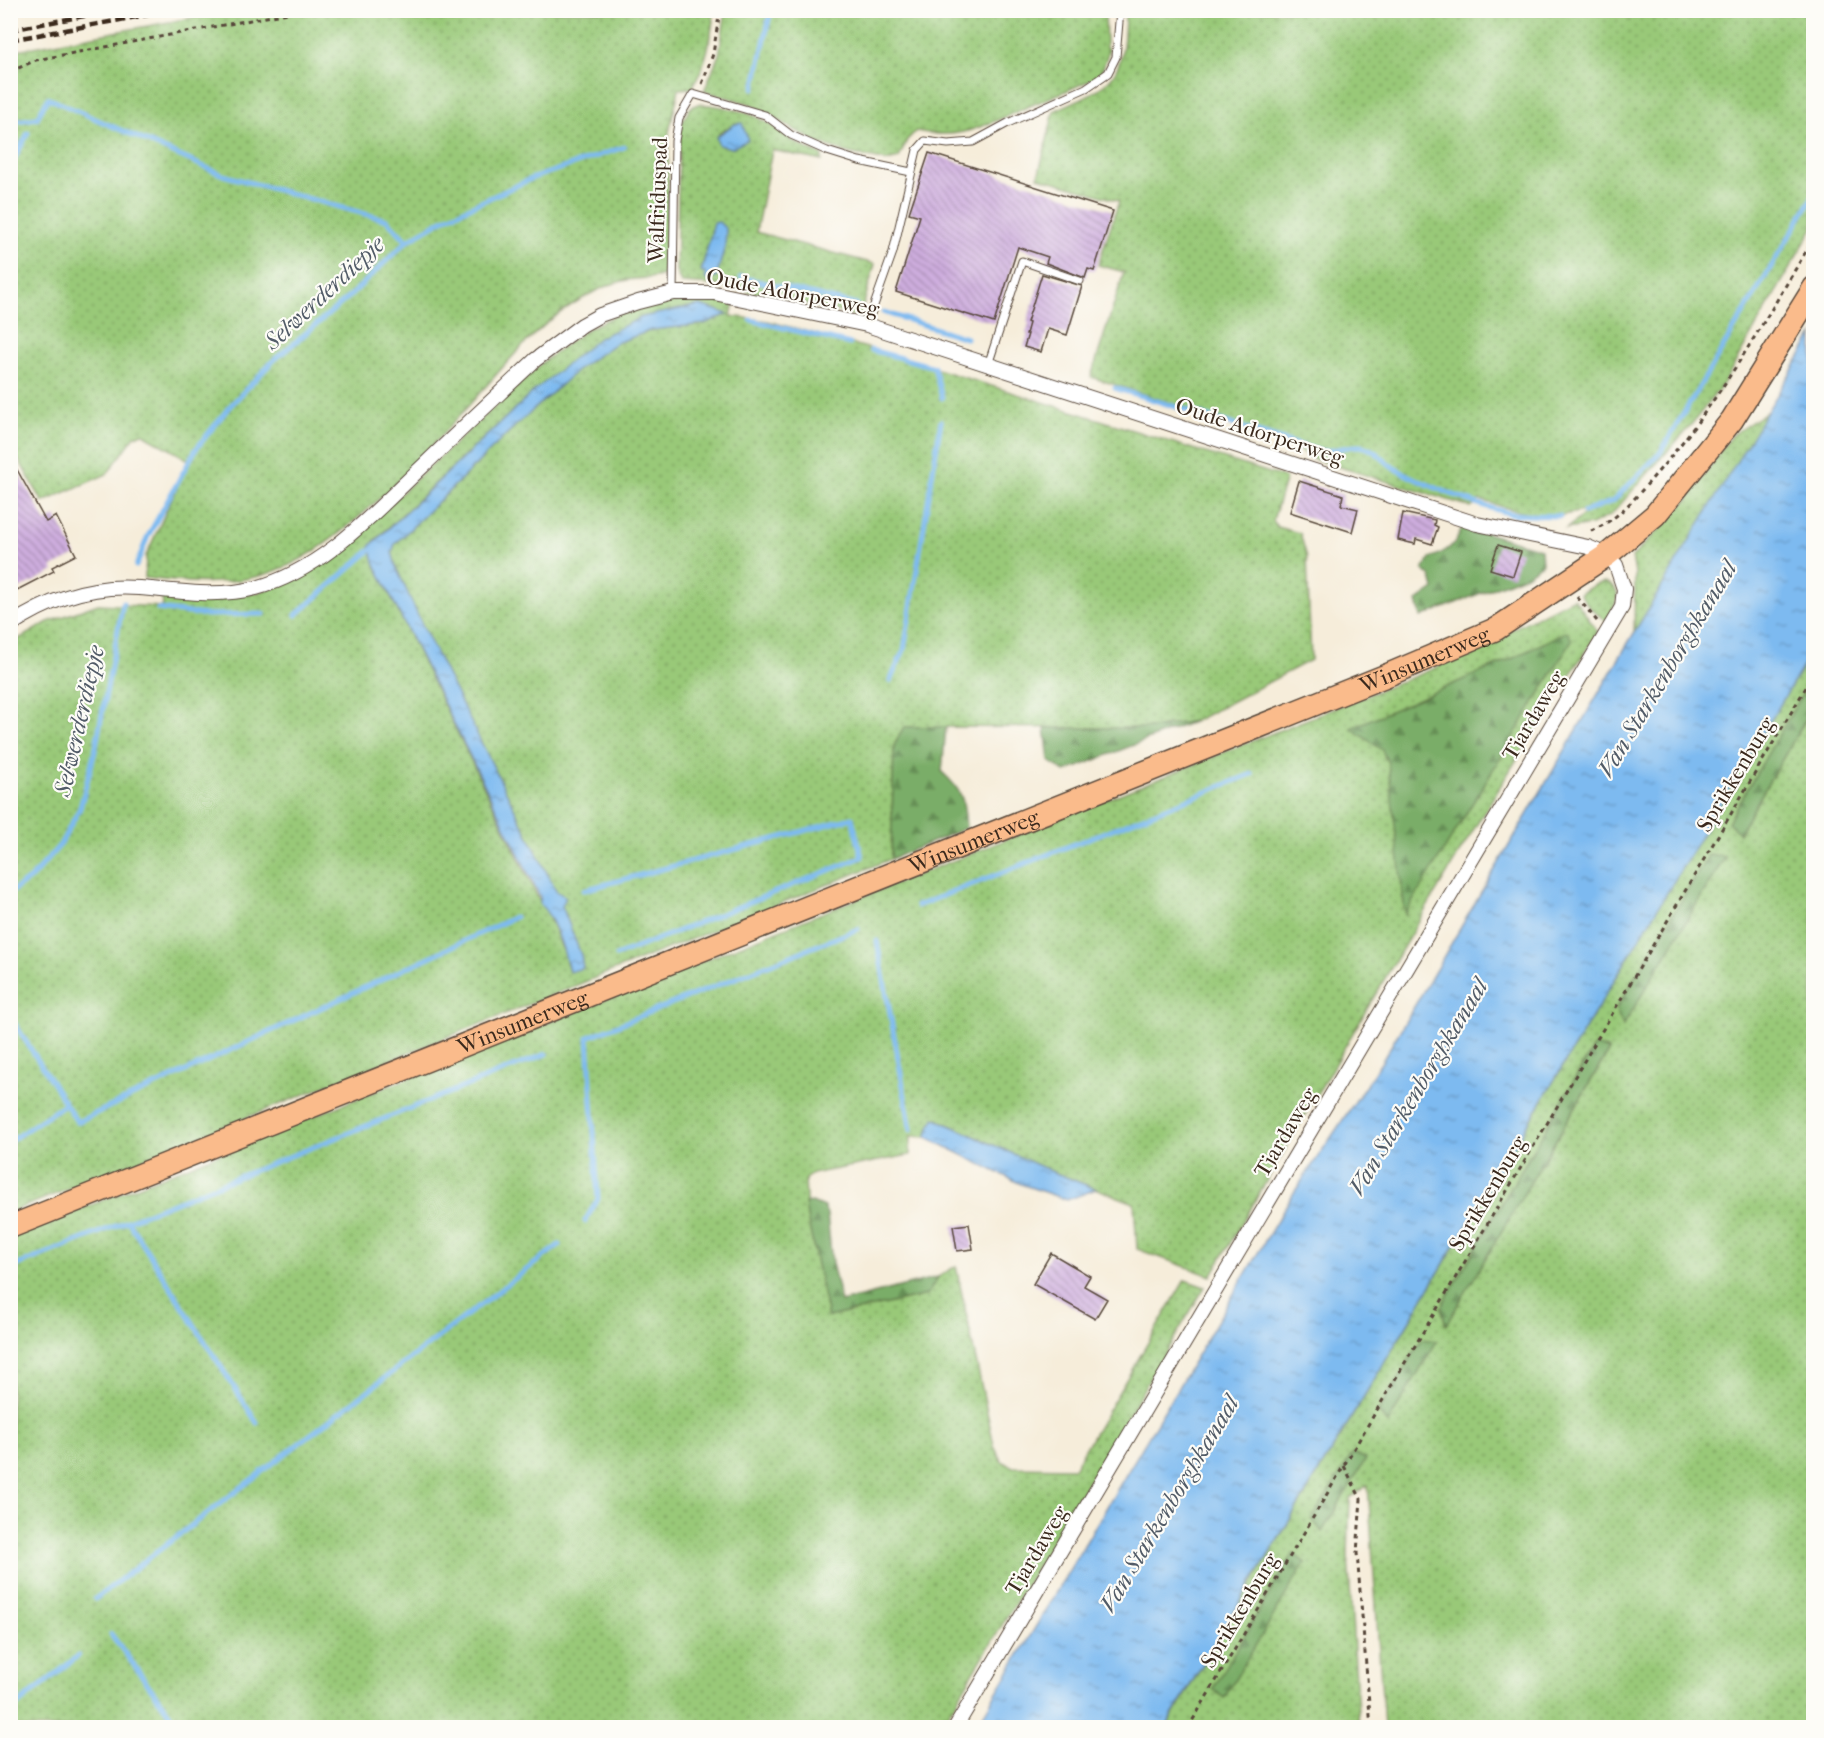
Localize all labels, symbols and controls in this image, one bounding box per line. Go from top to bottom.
street label: Walfriduspad [643,136,673,264]
water label: Selwerderdiepje [257,229,391,356]
street label: Oude Adorperweg [704,263,882,323]
street label: Oude Adorperweg [1172,392,1347,471]
water label: Van Starkenborghkanaal [1591,553,1744,782]
street label: Winsumerweg [1355,621,1494,699]
water label: Selwerderdiepje [48,642,110,800]
street label: Tjardaweg [1497,666,1571,765]
street label: Sprikkenburg [1691,712,1781,837]
street label: Winsumerweg [904,804,1043,880]
water label: Van Starkenborghkanaal [1342,971,1495,1200]
street label: Winsumerweg [453,985,592,1061]
street label: Tjardaweg [1249,1083,1323,1182]
street label: Sprikkenburg [1443,1131,1533,1256]
water label: Van Starkenborghkanaal [1093,1388,1246,1617]
street label: Tjardaweg [1000,1501,1074,1600]
street label: Sprikkenburg [1195,1548,1285,1673]

